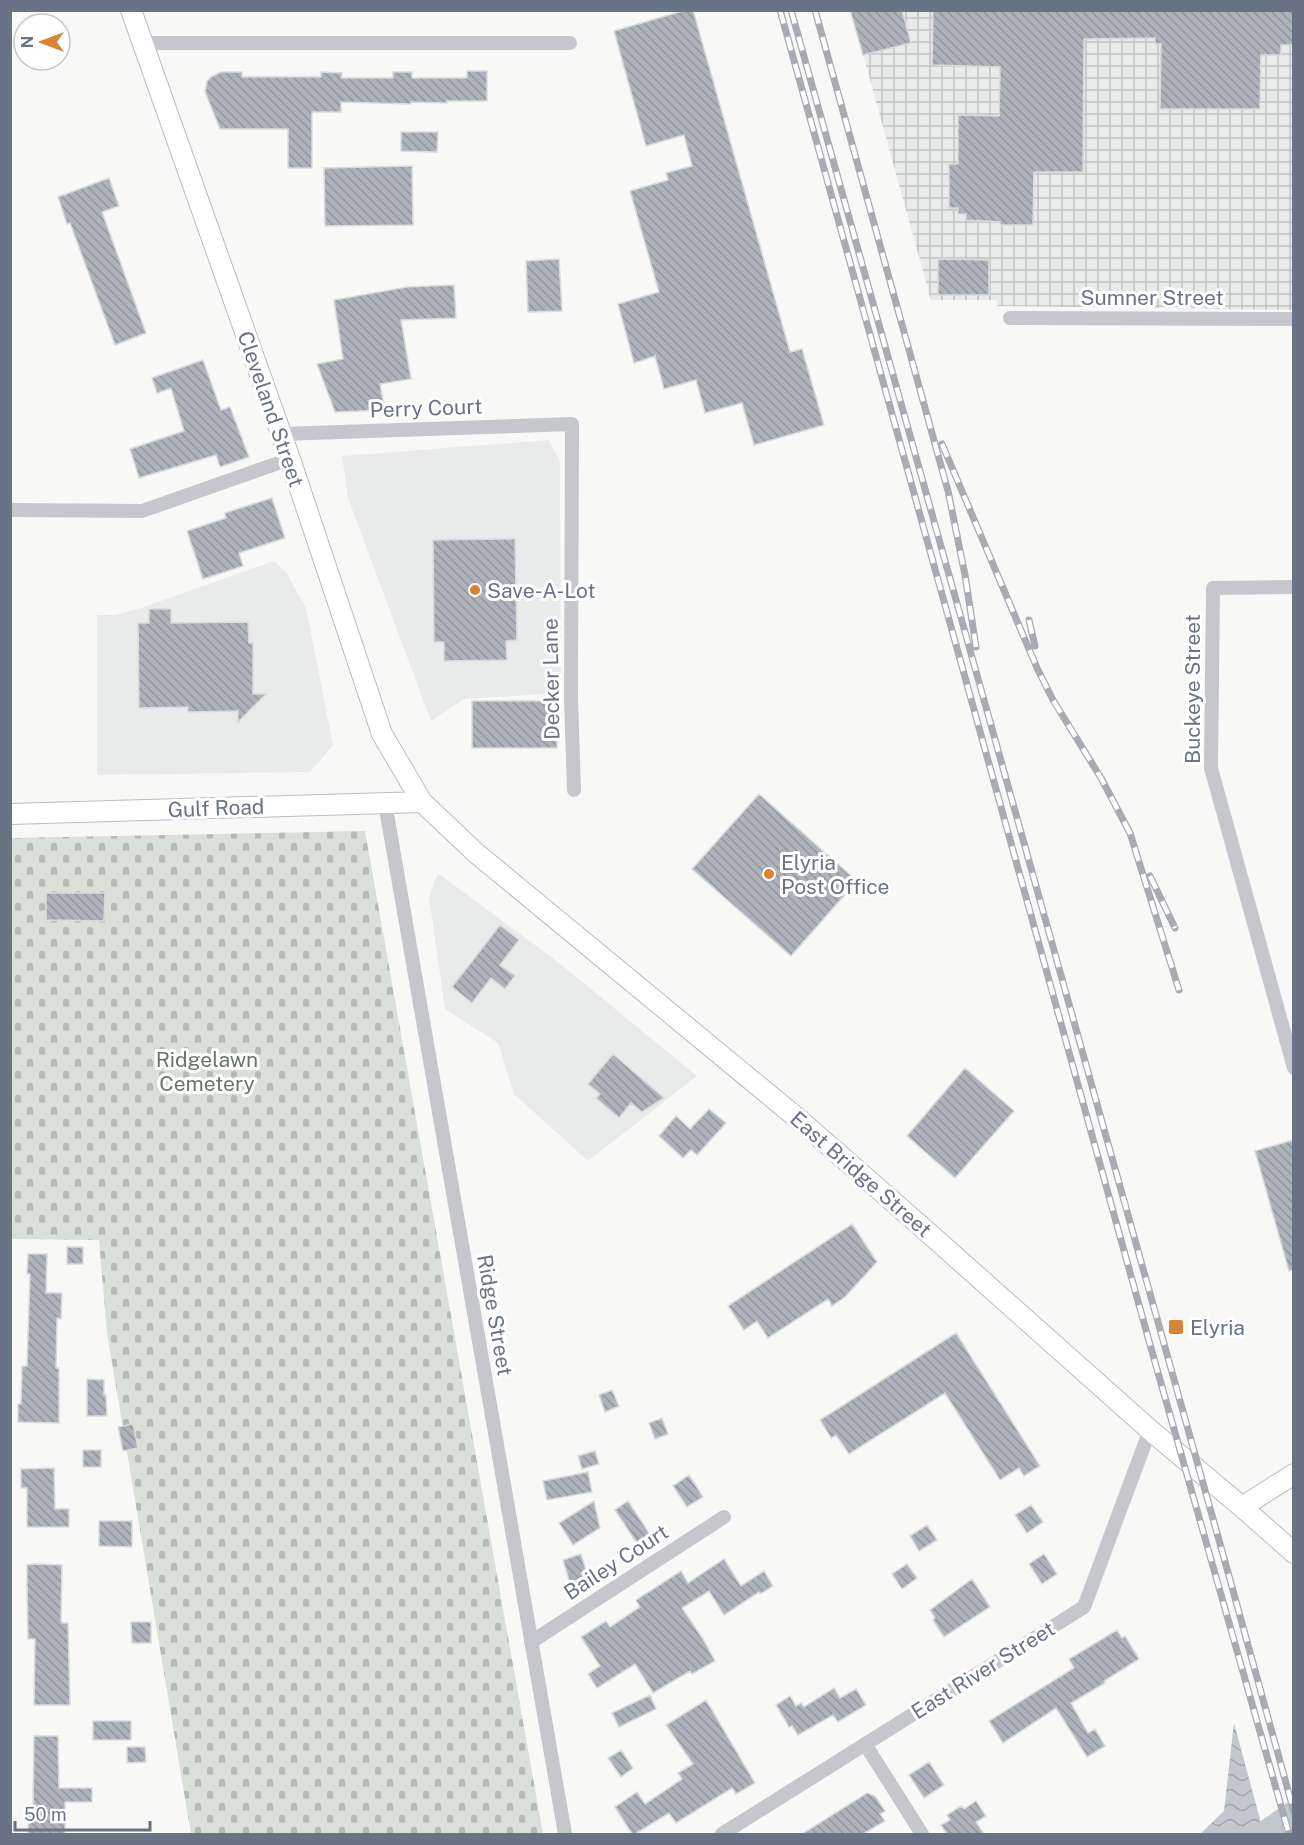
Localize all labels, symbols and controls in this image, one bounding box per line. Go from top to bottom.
north arrow [12,12,72,72]
text: N [18,36,37,48]
street label: Sumner Street [1080,285,1224,310]
street label: Cleveland Street [233,328,309,490]
street label: Perry Court [369,394,483,422]
place label: Save-A-Lot [487,578,596,603]
marker: Save-A-Lot [468,583,482,597]
street label: Buckeye Street [1180,614,1205,764]
street label: Decker Lane [537,618,565,740]
street label: Gulf Road [167,794,265,822]
place label: Elyria Post Office [781,850,889,899]
marker: Elyria Post Office [762,867,776,881]
park label: Ridgelawn Cemetery [156,1047,258,1096]
street label: East Bridge Street [785,1106,937,1242]
street label: Ridge Street [472,1252,518,1378]
place label: Elyria [1190,1315,1245,1340]
marker: Elyria [1167,1318,1185,1336]
street label: Bailey Court [559,1519,673,1605]
street label: East River Street [907,1616,1059,1724]
scale bar [15,1794,150,1832]
text: 50 m [24,1804,67,1825]

